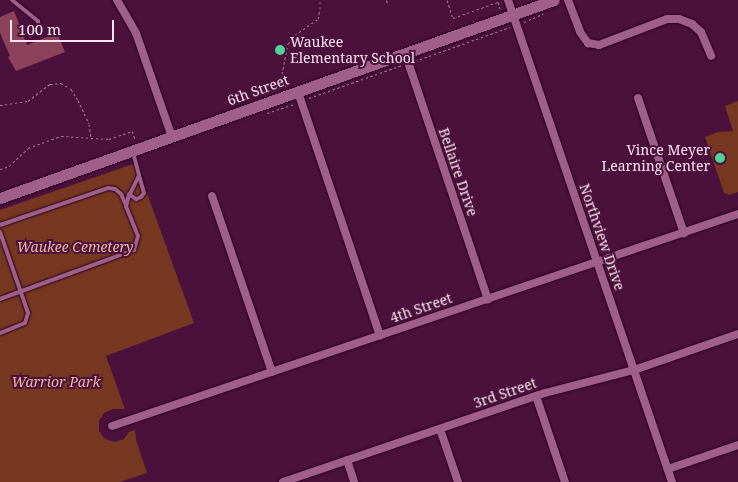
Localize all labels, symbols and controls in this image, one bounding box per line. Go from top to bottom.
scale bar [12,10,116,42]
text: 100 m [18,19,61,39]
place label: Waukee Elementary School [290,34,415,66]
marker: Waukee Elementary School [274,44,286,56]
street label: 6th Street [225,71,291,109]
street label: Bellaire Drive [435,126,481,218]
place label: Vince Meyer Learning Center [601,142,710,174]
marker: Vince Meyer Learning Center [714,152,726,164]
street label: Northview Drive [576,181,628,293]
park label: Waukee Cemetery [17,239,133,255]
street label: 4th Street [388,290,454,326]
park label: Warrior Park [12,374,100,390]
street label: 3rd Street [471,374,539,412]

